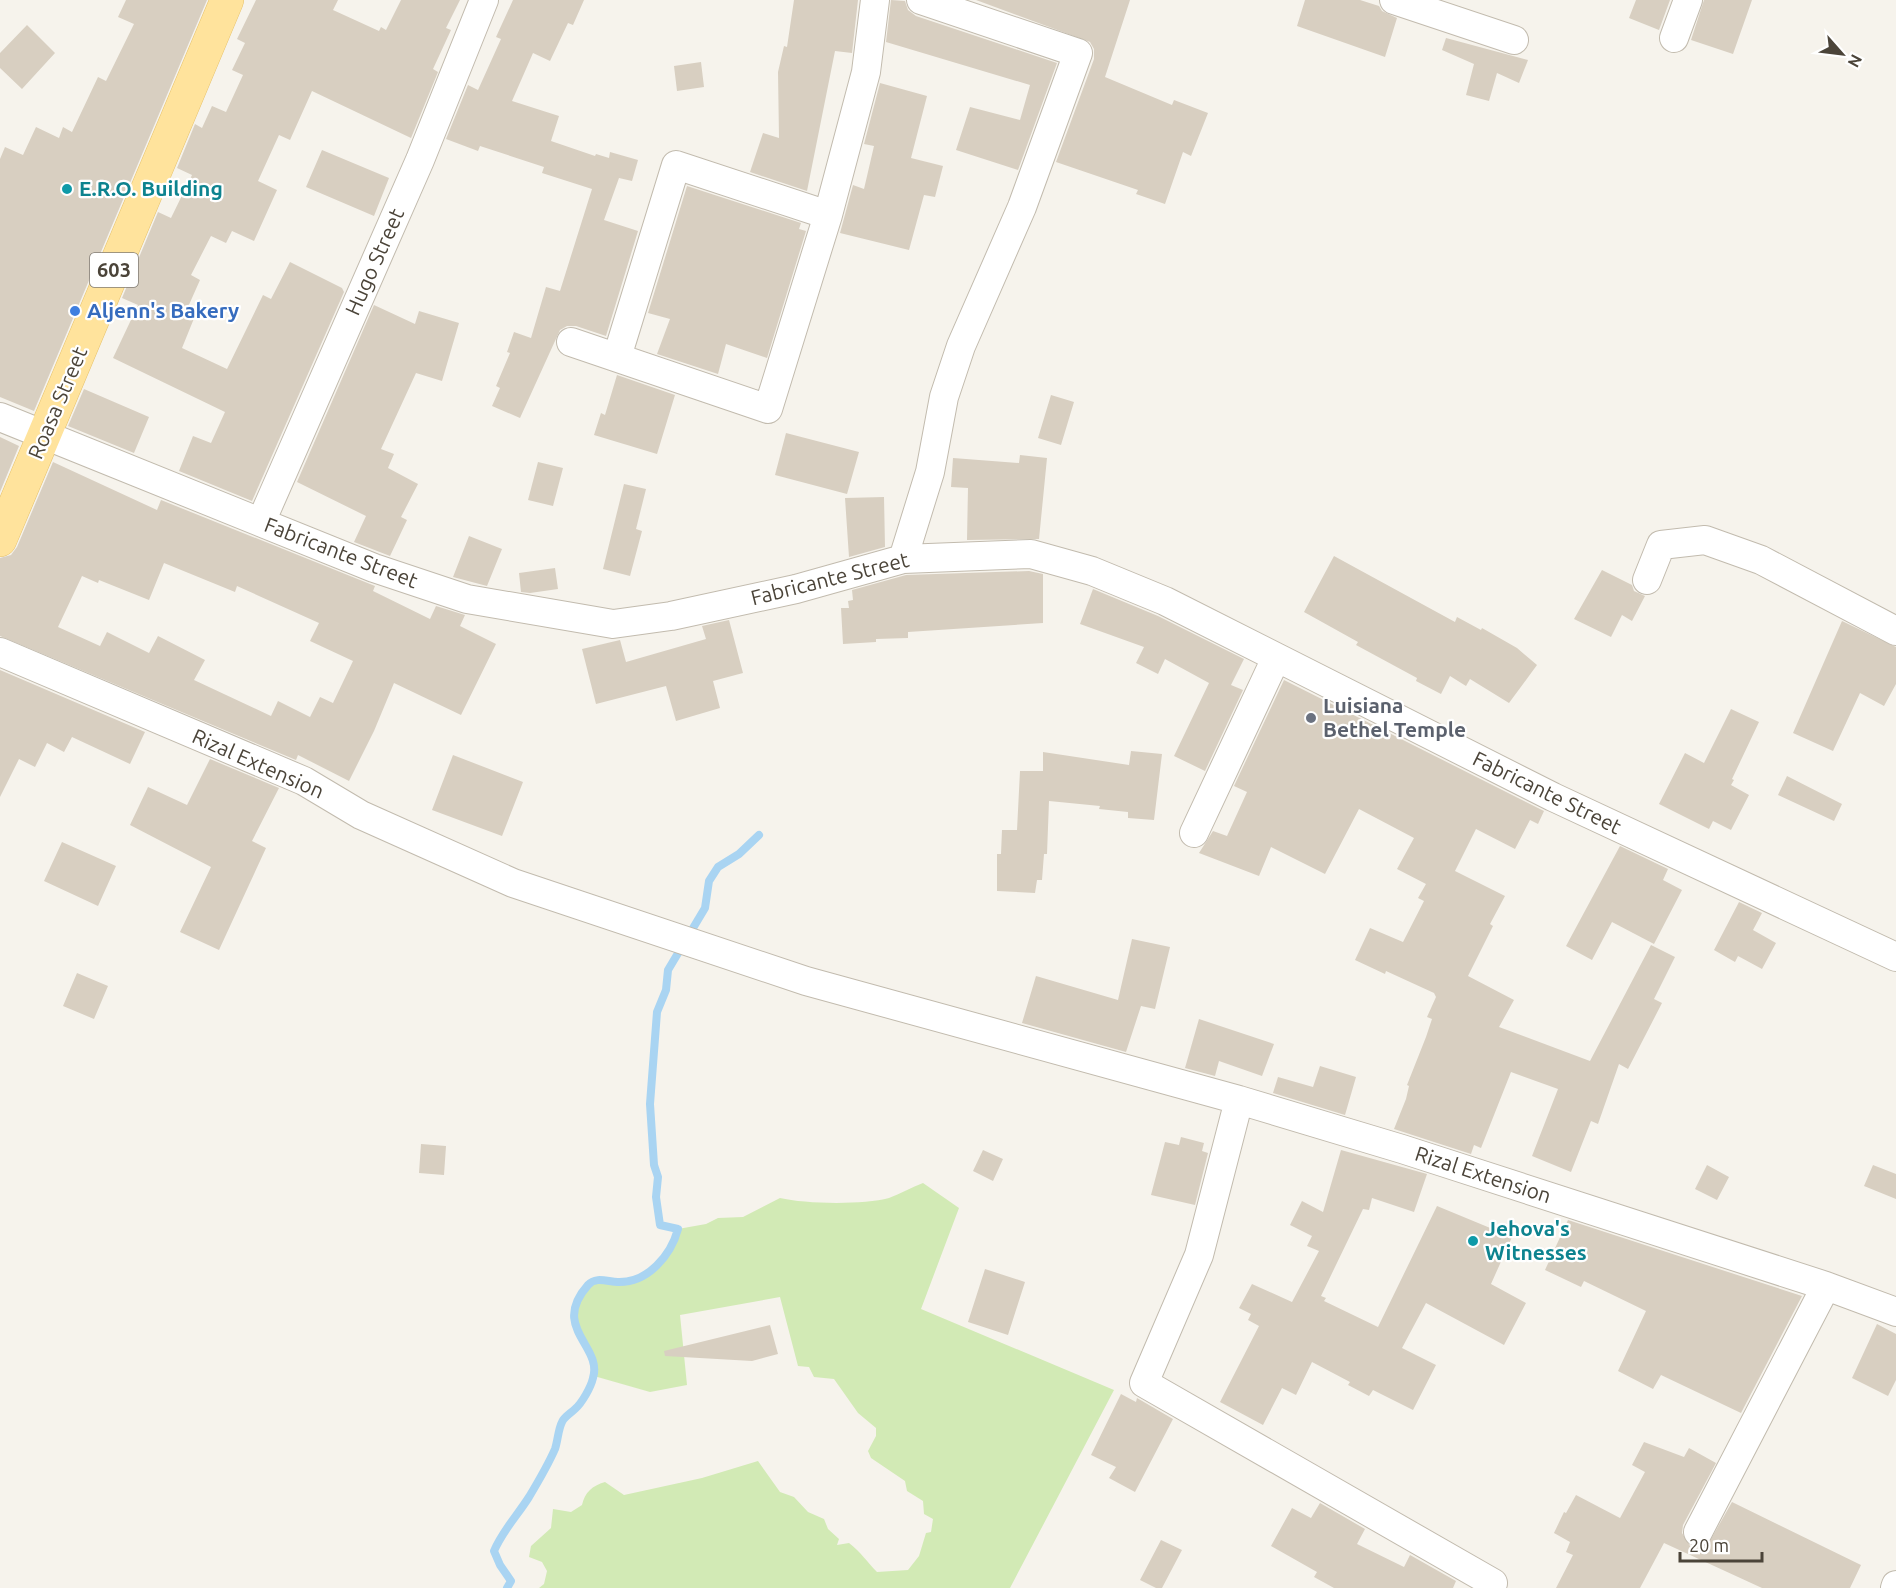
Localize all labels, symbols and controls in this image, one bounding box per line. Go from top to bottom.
north arrow [1812,24,1872,84]
text: N [1844,52,1866,71]
place label: E.R.O. Building [79,176,223,200]
marker: E.R.O. Building [60,182,74,196]
street label: Hugo Street [340,204,408,319]
road number: 603 [90,253,138,287]
place label: Aljenn's Bakery [87,298,239,322]
marker: Aljenn's Bakery [68,304,82,318]
street label: Roasa Street [23,343,91,462]
street label: Fabricante Street [261,512,421,592]
street label: Fabricante Street [748,547,911,609]
place label: Luisiana Bethel Temple [1323,693,1466,741]
marker: Luisiana Bethel Temple [1304,711,1318,725]
street label: Rizal Extension [189,723,328,803]
street label: Fabricante Street [1469,746,1626,838]
street label: Rizal Extension [1412,1141,1554,1207]
place label: Jehova's Witnesses [1485,1216,1587,1264]
marker: Jehova's Witnesses [1466,1234,1480,1248]
scale bar [1680,1525,1762,1563]
text: 20 m [1689,1535,1729,1555]

